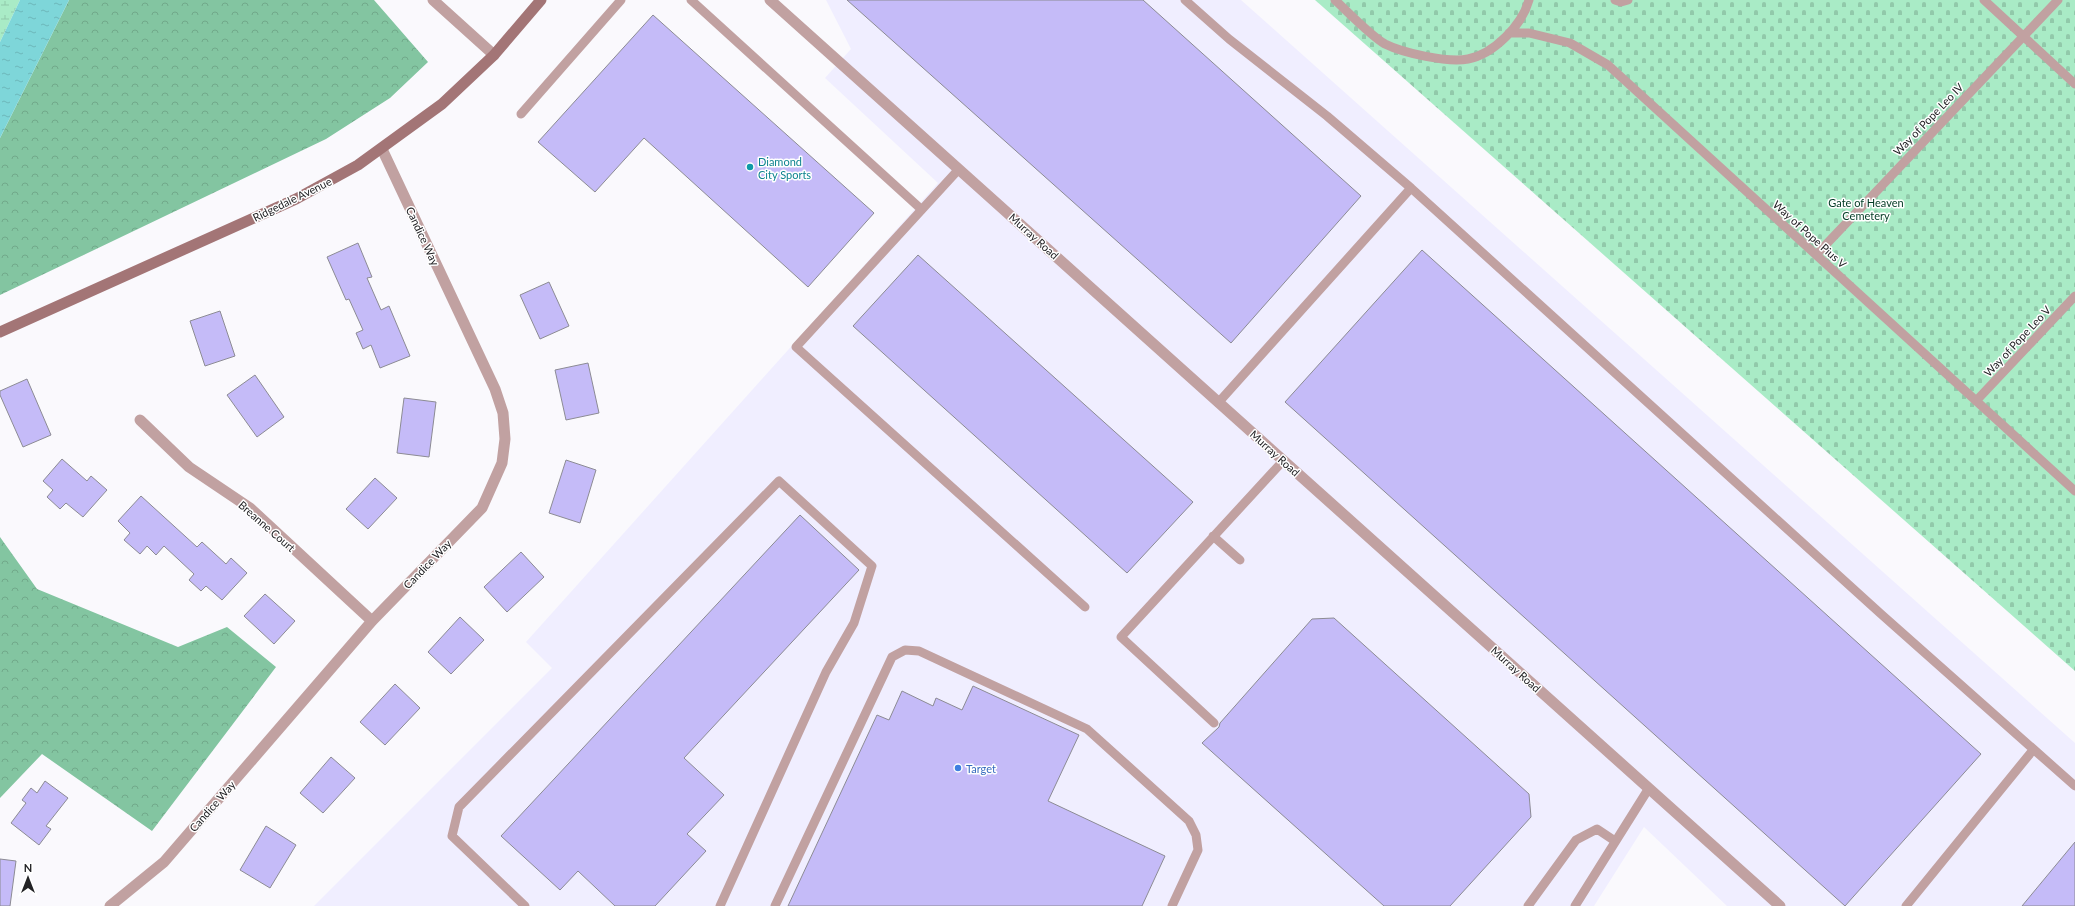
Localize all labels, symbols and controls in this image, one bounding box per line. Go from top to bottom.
street label: Way of Pope Leo IV [1890,80,1966,158]
place label: Diamond City Sports [758,155,811,181]
marker: Diamond City Sports [745,162,755,172]
street label: Ridgedale Avenue [251,174,334,224]
park label: Gate of Heaven Cemetery [1828,196,1904,222]
street label: Way of Pope Pius V [1771,198,1850,271]
street label: Candice Way [404,205,442,268]
street label: Murray Road [1007,210,1061,262]
street label: Way of Pope Leo V [1981,303,2053,379]
street label: Murray Road [1248,427,1302,479]
street label: Breanne Court [236,498,298,554]
street label: Candice Way [400,537,454,591]
street label: Murray Road [1489,643,1543,695]
place label: Target [966,762,996,775]
marker: Target [953,763,963,773]
street label: Candice Way [186,778,238,834]
north arrow [8,858,48,898]
text: N [24,861,32,874]

